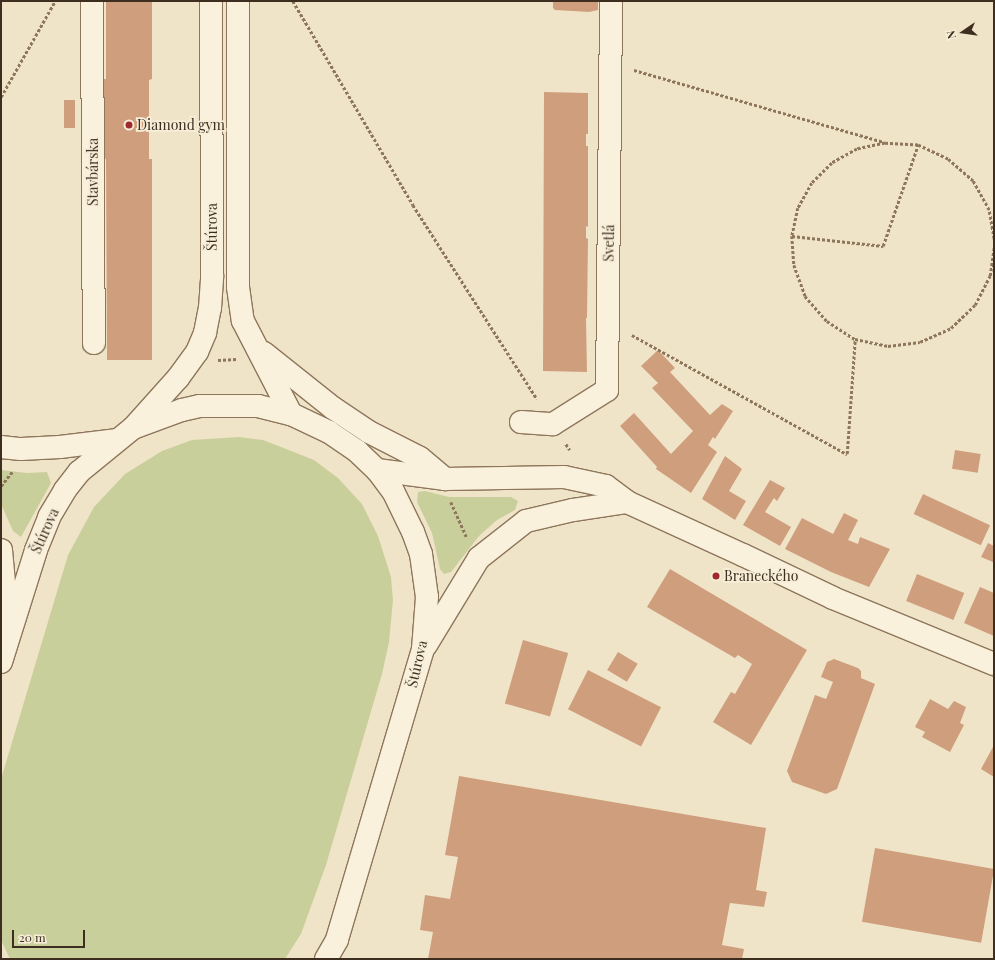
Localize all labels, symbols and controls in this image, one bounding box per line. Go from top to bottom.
north arrow [943,12,983,52]
text: N [943,29,959,40]
place label: Diamond gym [137,117,225,133]
marker: Diamond gym [124,120,134,130]
street label: Stavbárska [85,138,101,206]
street label: Štúrova [204,203,220,251]
street label: Svetlá [600,224,618,262]
street label: Štúrova [28,506,62,556]
place label: Braneckého [724,568,798,584]
marker: Braneckého [711,571,721,581]
street label: Štúrova [403,639,431,689]
scale bar [14,922,87,948]
text: 20 m [19,929,46,945]

